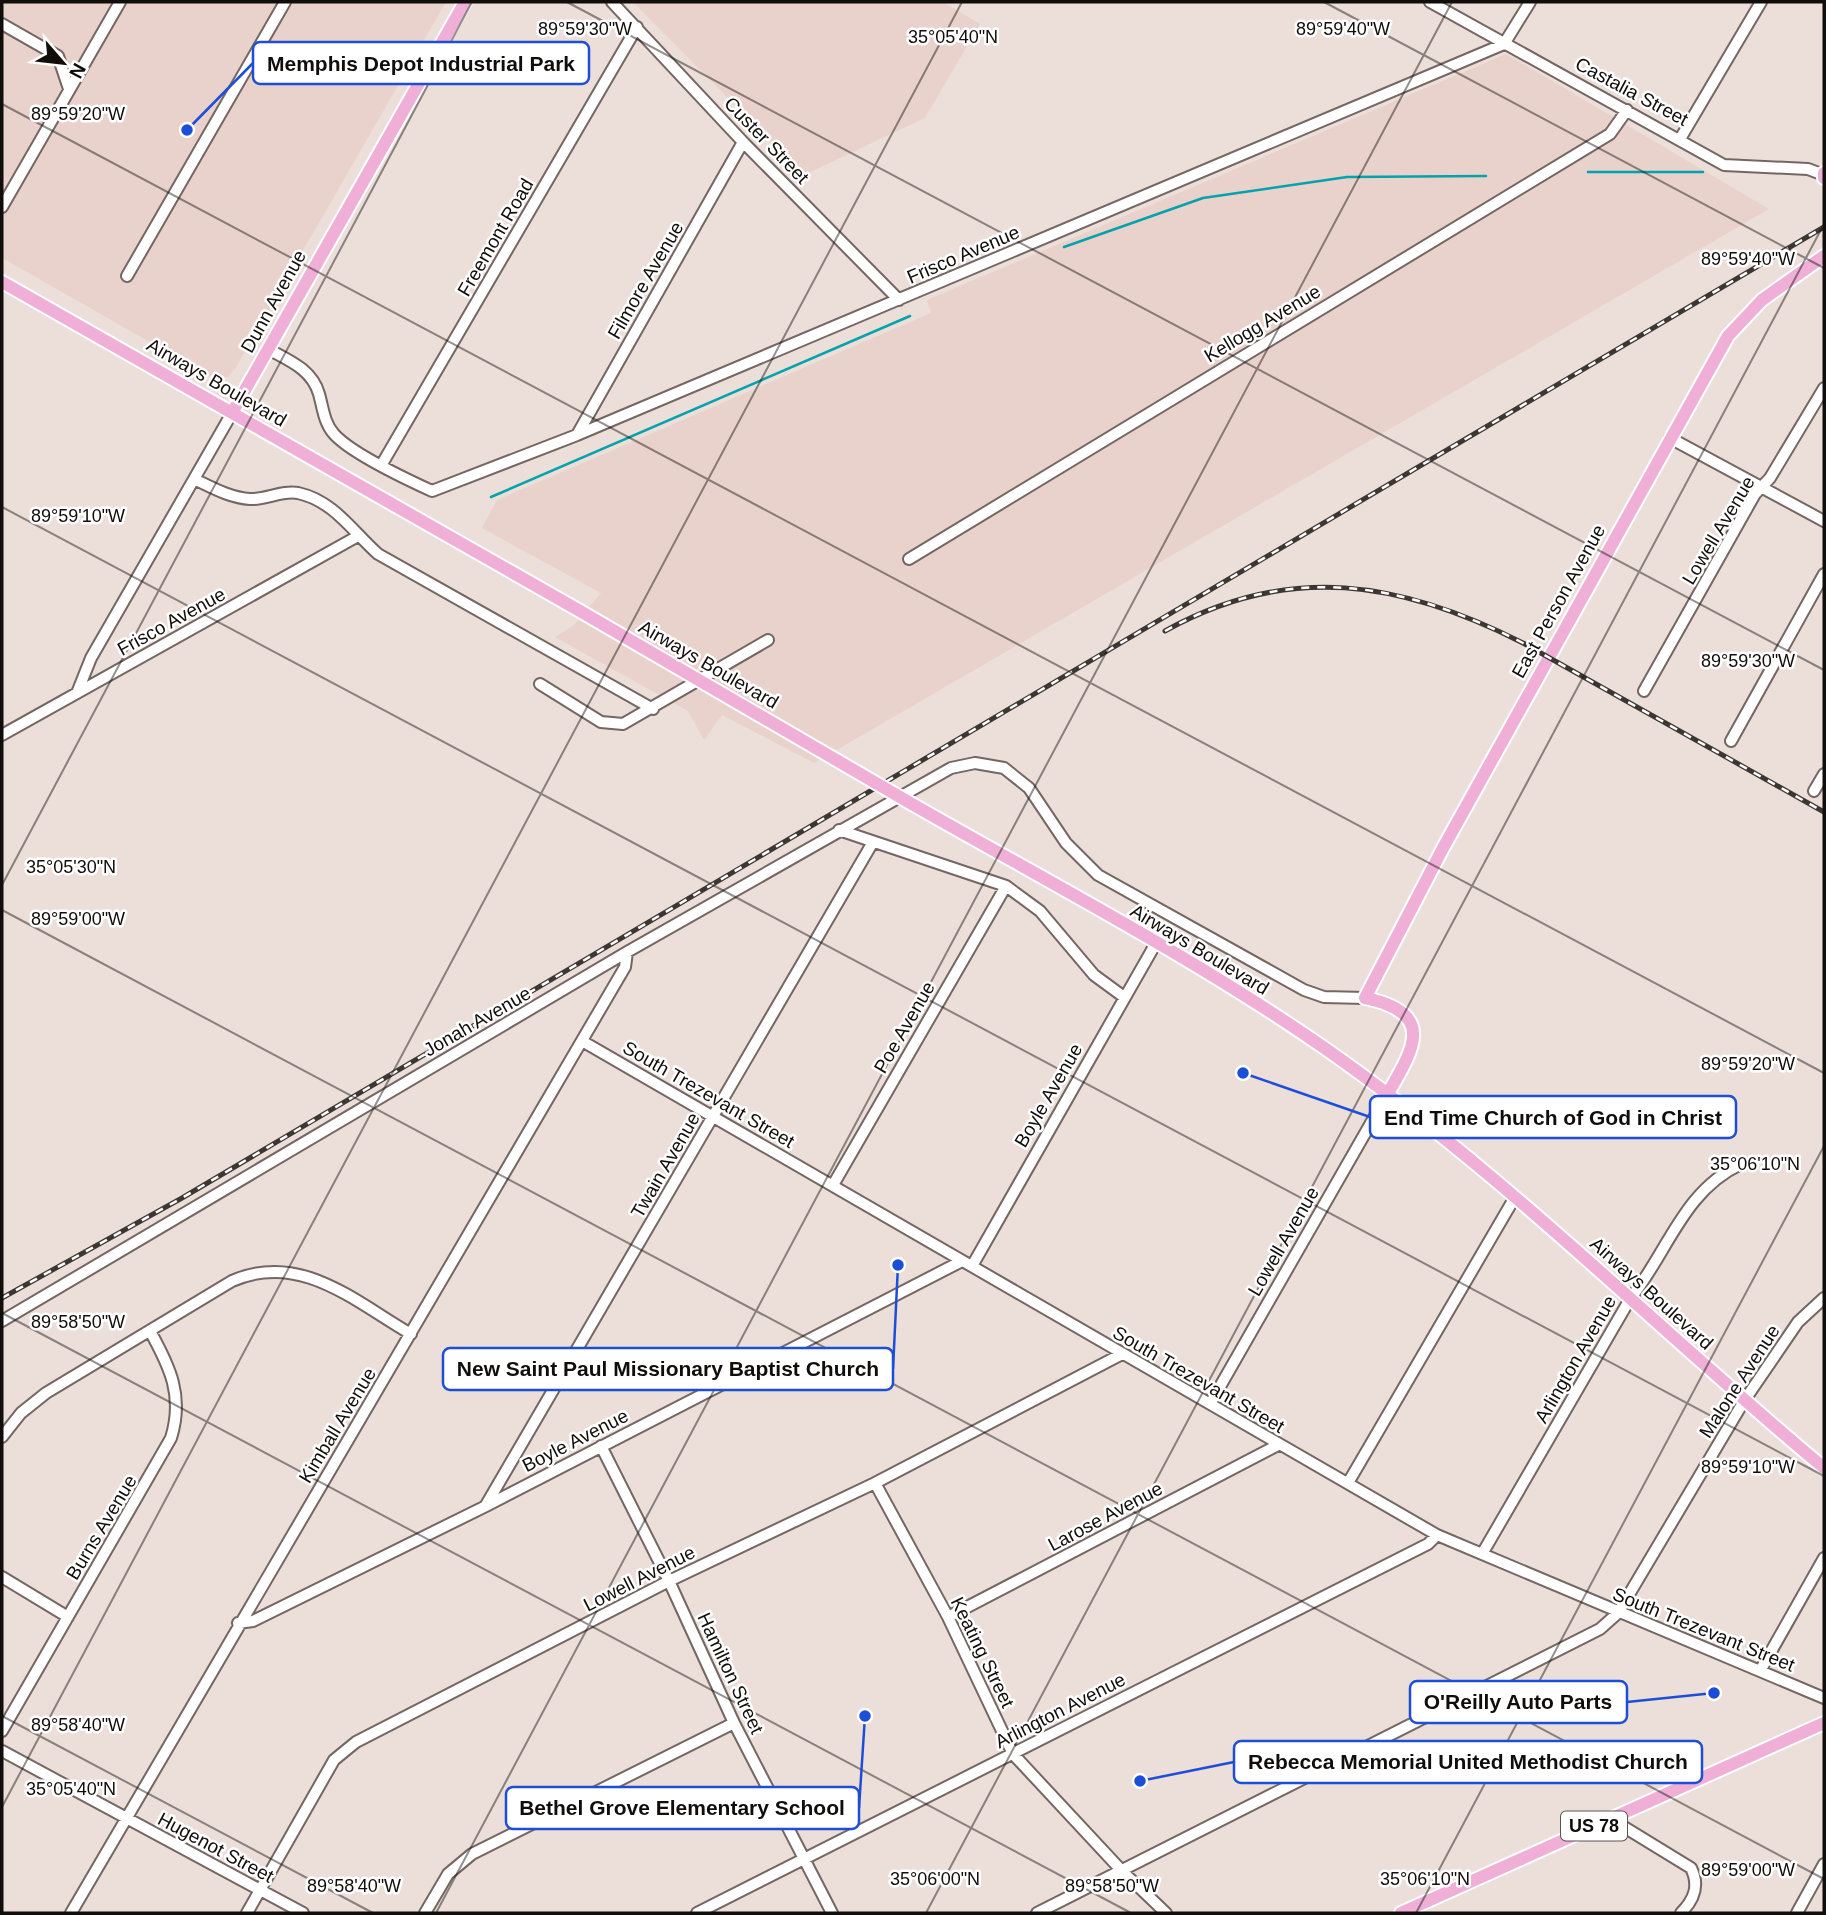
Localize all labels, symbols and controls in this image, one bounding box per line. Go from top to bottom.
text: 89°59'30"W [538,19,632,39]
text: 89°59'40"W [1296,19,1390,39]
text: 35°05'40"N [908,27,998,47]
north arrow [28,28,98,98]
callout: Memphis Depot Industrial Park [253,42,589,84]
text: Memphis Depot Industrial Park [267,52,575,75]
street label: Castalia Street [1572,53,1692,130]
text: N [65,60,90,82]
street label: Custer Street [720,93,814,188]
text: 89°59'20"W [31,104,125,124]
street label: Freemont Road [453,175,538,300]
street label: Filmore Avenue [603,218,687,343]
street label: Frisco Avenue [904,221,1023,288]
street label: Dunn Avenue [237,246,310,356]
text: 89°59'40"W [1701,249,1795,269]
street label: Kellogg Avenue [1200,281,1324,366]
street label: Airways Boulevard [143,334,290,431]
street label: Lowell Avenue [1678,472,1759,588]
text: 89°59'10"W [31,506,125,526]
street label: East Person Avenue [1508,521,1609,681]
street label: Frisco Avenue [114,583,229,660]
street label: Airways Boulevard [635,616,782,713]
text: 89°59'30"W [1701,651,1795,671]
text: 35°05'30"N [26,857,116,877]
street label: Airways Boulevard [1127,900,1273,999]
text: 89°59'00"W [31,909,125,929]
street label: Poe Avenue [870,978,939,1077]
street label: Jonah Avenue [420,982,535,1061]
street label: South Trezevant Street [619,1037,799,1152]
street label: Boyle Avenue [1010,1040,1086,1151]
text: 89°59'20"W [1701,1054,1795,1074]
callout: End Time Church of God in Christ [1370,1096,1736,1138]
text: End Time Church of God in Christ [1384,1106,1722,1129]
street label: Twain Avenue [627,1109,704,1222]
text: 35°06'10"N [1710,1154,1800,1174]
street label: Lowell Avenue [1244,1183,1323,1299]
street label: Airways Boulevard [1586,1233,1717,1354]
street label: Arlington Avenue [1531,1292,1620,1427]
text: 89°58'50"W [31,1312,125,1332]
street label: Malone Avenue [1695,1321,1784,1442]
street label: South Trezevant Street [1109,1322,1289,1437]
callout: New Saint Paul Missionary Baptist Church [443,1348,893,1390]
text: New Saint Paul Missionary Baptist Church [457,1357,879,1380]
street label: Kimball Avenue [295,1364,380,1487]
street label: Boyle Avenue [519,1405,632,1476]
text: 89°59'10"W [1701,1457,1795,1477]
street label: Burns Avenue [62,1471,141,1583]
street label: Larose Avenue [1044,1477,1166,1555]
street label: Lowell Avenue [580,1541,698,1616]
street label: South Trezevant Street [1610,1583,1799,1676]
street label: Keating Street [947,1593,1019,1712]
street label: Hamilton Street [693,1609,768,1738]
street label: Arlington Avenue [992,1669,1129,1752]
callout: O'Reilly Auto Parts [1410,1681,1627,1723]
text: O'Reilly Auto Parts [1424,1690,1612,1713]
text: 89°58'40"W [31,1715,125,1735]
callout: Rebecca Memorial United Methodist Church [1234,1741,1702,1783]
text: Rebecca Memorial United Methodist Church [1248,1750,1688,1773]
text: 35°05'40"N [26,1779,116,1799]
callout: Bethel Grove Elementary School [506,1787,859,1829]
text: Bethel Grove Elementary School [519,1796,845,1819]
street label: Hugenot Street [154,1808,278,1887]
road number: US 78 [1561,1812,1627,1840]
text: 89°59'00"W [1701,1860,1795,1880]
text: 35°06'00"N [890,1869,980,1889]
text: 35°06'10"N [1380,1869,1470,1889]
text: 89°58'40"W [307,1876,401,1896]
text: 89°58'50"W [1065,1876,1159,1896]

